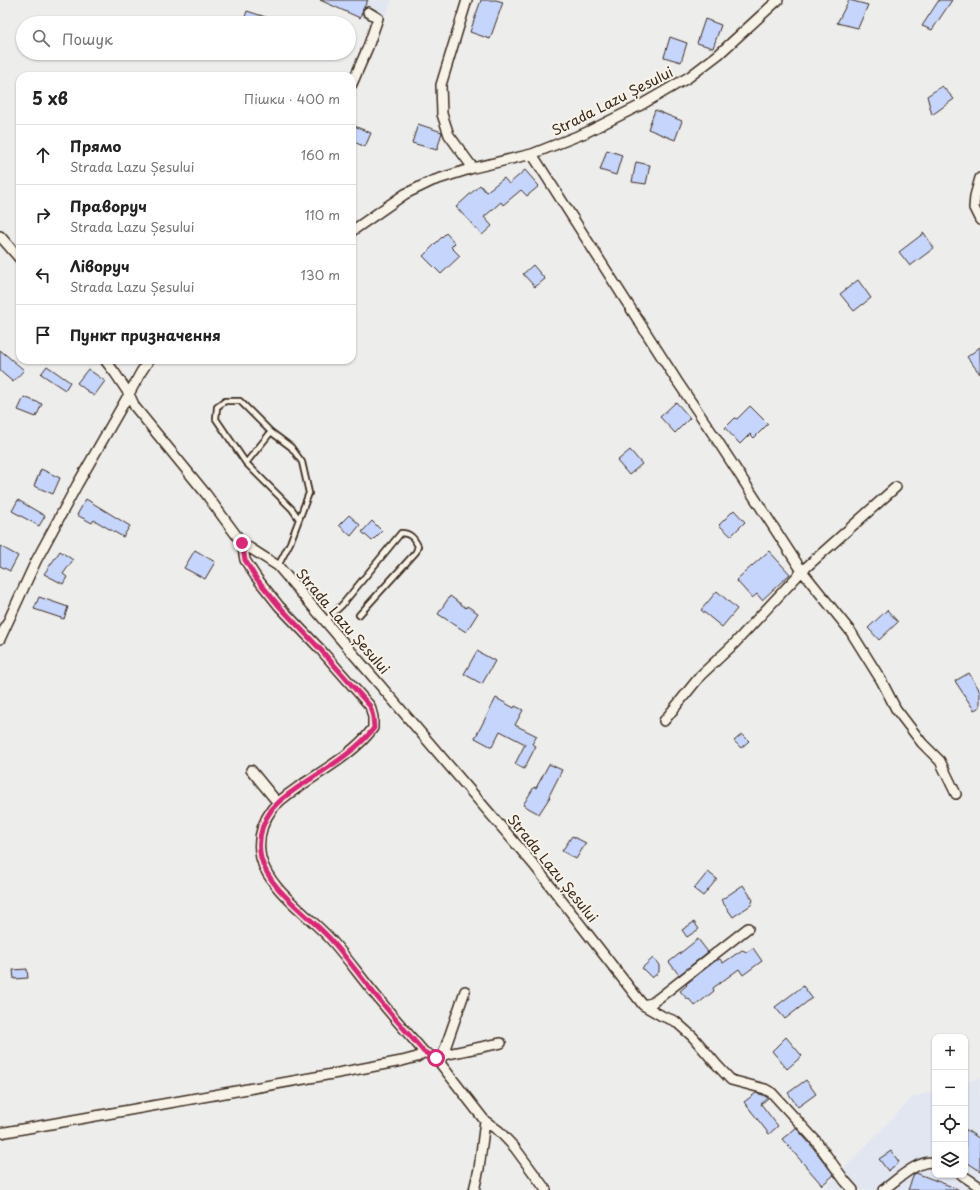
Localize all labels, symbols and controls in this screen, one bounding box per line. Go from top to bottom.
search box [16,16,356,60]
icon: search [30,27,52,49]
text: Пошук [62,27,113,50]
street label: Strada Lazu Șesului [548,61,676,141]
text: 5 хв [32,85,68,111]
text: Пішки · 400 m [244,89,340,108]
text: Прямо [70,134,121,157]
icon: ahead [32,144,54,166]
text: 160 m [301,145,340,164]
text: Strada Lazu Șesului [70,157,194,176]
text: Праворуч [70,194,147,217]
icon: right [32,204,54,226]
text: 110 m [305,205,340,224]
text: Strada Lazu Șesului [70,217,194,236]
text: Ліворуч [70,254,130,277]
icon: left [32,264,54,286]
text: 130 m [301,265,340,284]
text: Strada Lazu Șesului [70,277,194,296]
text: Пункт призначення [70,323,221,346]
icon: arrive [32,324,54,346]
route end [233,534,251,552]
street label: Strada Lazu Șesului [291,564,395,678]
street label: Strada Lazu Șesului [503,809,603,927]
map controls [932,1034,968,1178]
button: + [932,1034,968,1070]
route start [427,1049,445,1067]
button: − [932,1070,968,1106]
button: locate [932,1106,968,1142]
button: layers [932,1142,968,1178]

